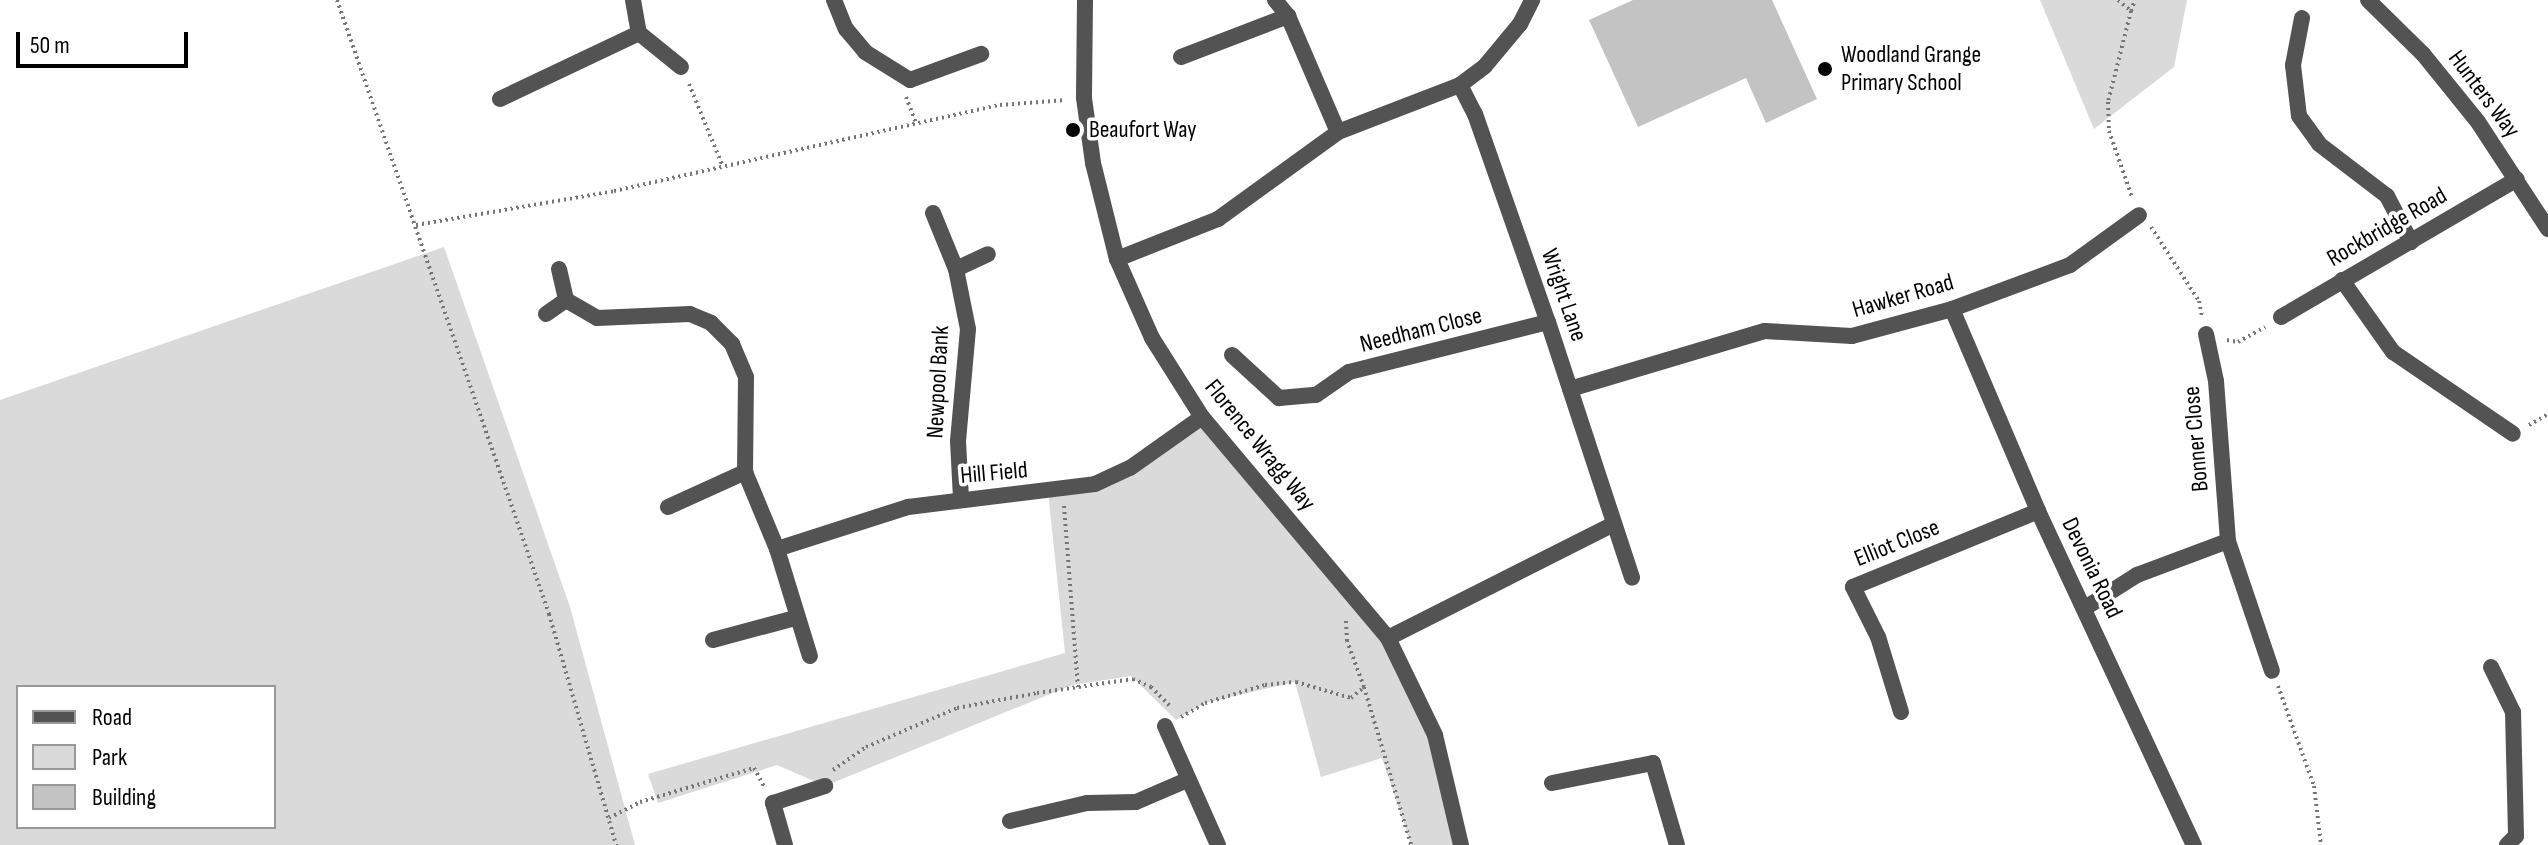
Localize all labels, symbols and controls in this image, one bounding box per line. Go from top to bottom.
scale bar [20,16,192,66]
text: 50 m [30,31,70,60]
place label: Woodland Grange Primary School [1841,41,1981,97]
street label: Hunters Way [2442,45,2526,143]
marker: Woodland Grange Primary School [1816,60,1834,78]
place label: Beaufort Way [1089,116,1197,144]
marker: Beaufort Way [1064,121,1082,139]
street label: Rockbridge Road [2322,181,2452,273]
street label: Wright Lane [1535,245,1593,345]
street label: Hawker Road [1849,268,1957,324]
street label: Needham Close [1357,301,1485,359]
street label: Newpool Bank [921,325,955,439]
street label: Florence Wragg Way [1198,374,1322,516]
street label: Bonner Close [2177,385,2215,493]
street label: Hill Field [959,456,1029,490]
street label: Elliot Close [1850,513,1944,573]
street label: Devonia Road [2055,513,2129,623]
legend [16,685,276,829]
text: Road [92,703,132,732]
text: Park [92,743,127,772]
text: Building [92,783,156,812]

